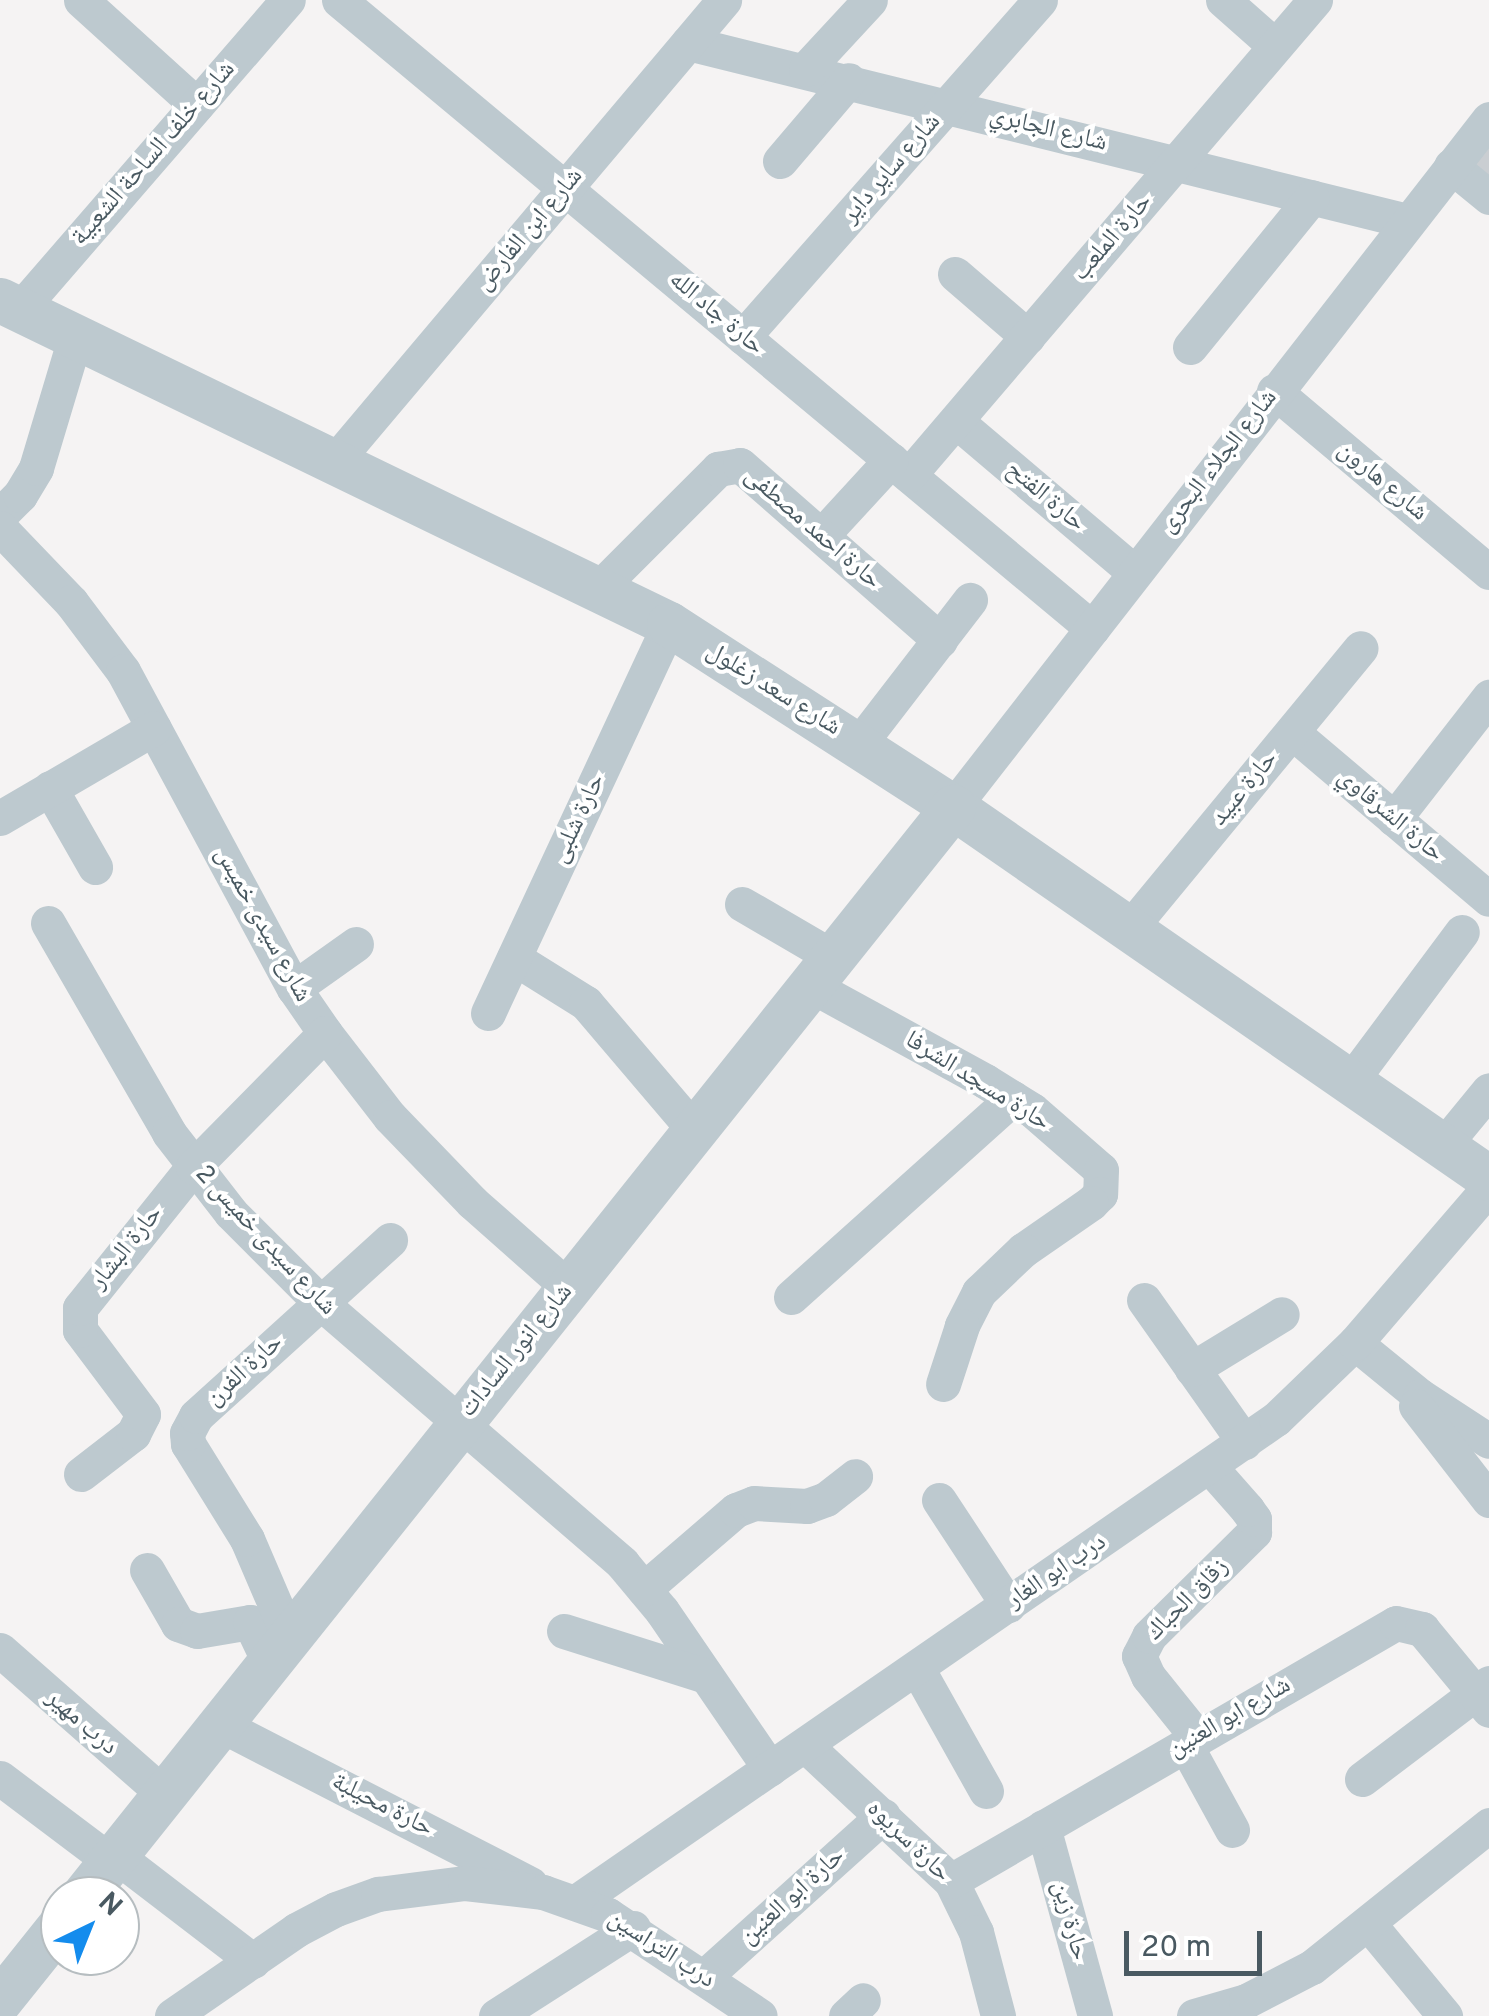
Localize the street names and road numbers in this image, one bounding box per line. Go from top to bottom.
street label: شارع خلف الساحة الشعبية [66,56,242,252]
street label: شارع الجابري [986,101,1110,159]
street label: شارع ساير داير [836,108,948,230]
street label: شارع ابن الفارض [470,163,590,297]
street label: حارة الملعب [1067,188,1159,288]
street label: حارة جاد الله [662,266,770,362]
street label: شارع الجلاء البحرى [1154,384,1284,540]
street label: شارع هارون [1331,436,1433,528]
street label: حارة الفتح [999,455,1091,539]
street label: حارة احمد مصطفى [738,461,886,597]
street label: شارع سعد زغلول [700,637,846,743]
street label: حارة عبيد [1205,745,1285,833]
street label: حارة الشرقاوي [1331,763,1449,869]
street label: حارة شلبى [545,770,613,868]
street label: شارع سيدى خميس [207,842,317,1008]
street label: حارة مسجد الشرفا [899,1026,1055,1138]
street label: شارع سيدى خميس 2 [188,1160,342,1322]
street label: حارة البشار [84,1200,170,1296]
street label: شارع انور السادات [454,1278,580,1424]
street label: حارة الفرن [200,1329,290,1413]
street label: درب ابو الغار [1002,1528,1112,1616]
street label: زقاق الحباك [1141,1553,1235,1647]
street label: شارع ابو العنين [1163,1671,1297,1765]
street label: درب مهير [39,1684,123,1762]
street label: حارة محيلبة [326,1768,438,1844]
street label: حارة سريوه [860,1795,956,1889]
street label: حارة ابو العنين [734,1842,852,1952]
street label: حارة زين [1044,1878,1094,1964]
street label: درب التراسين [602,1904,720,1996]

